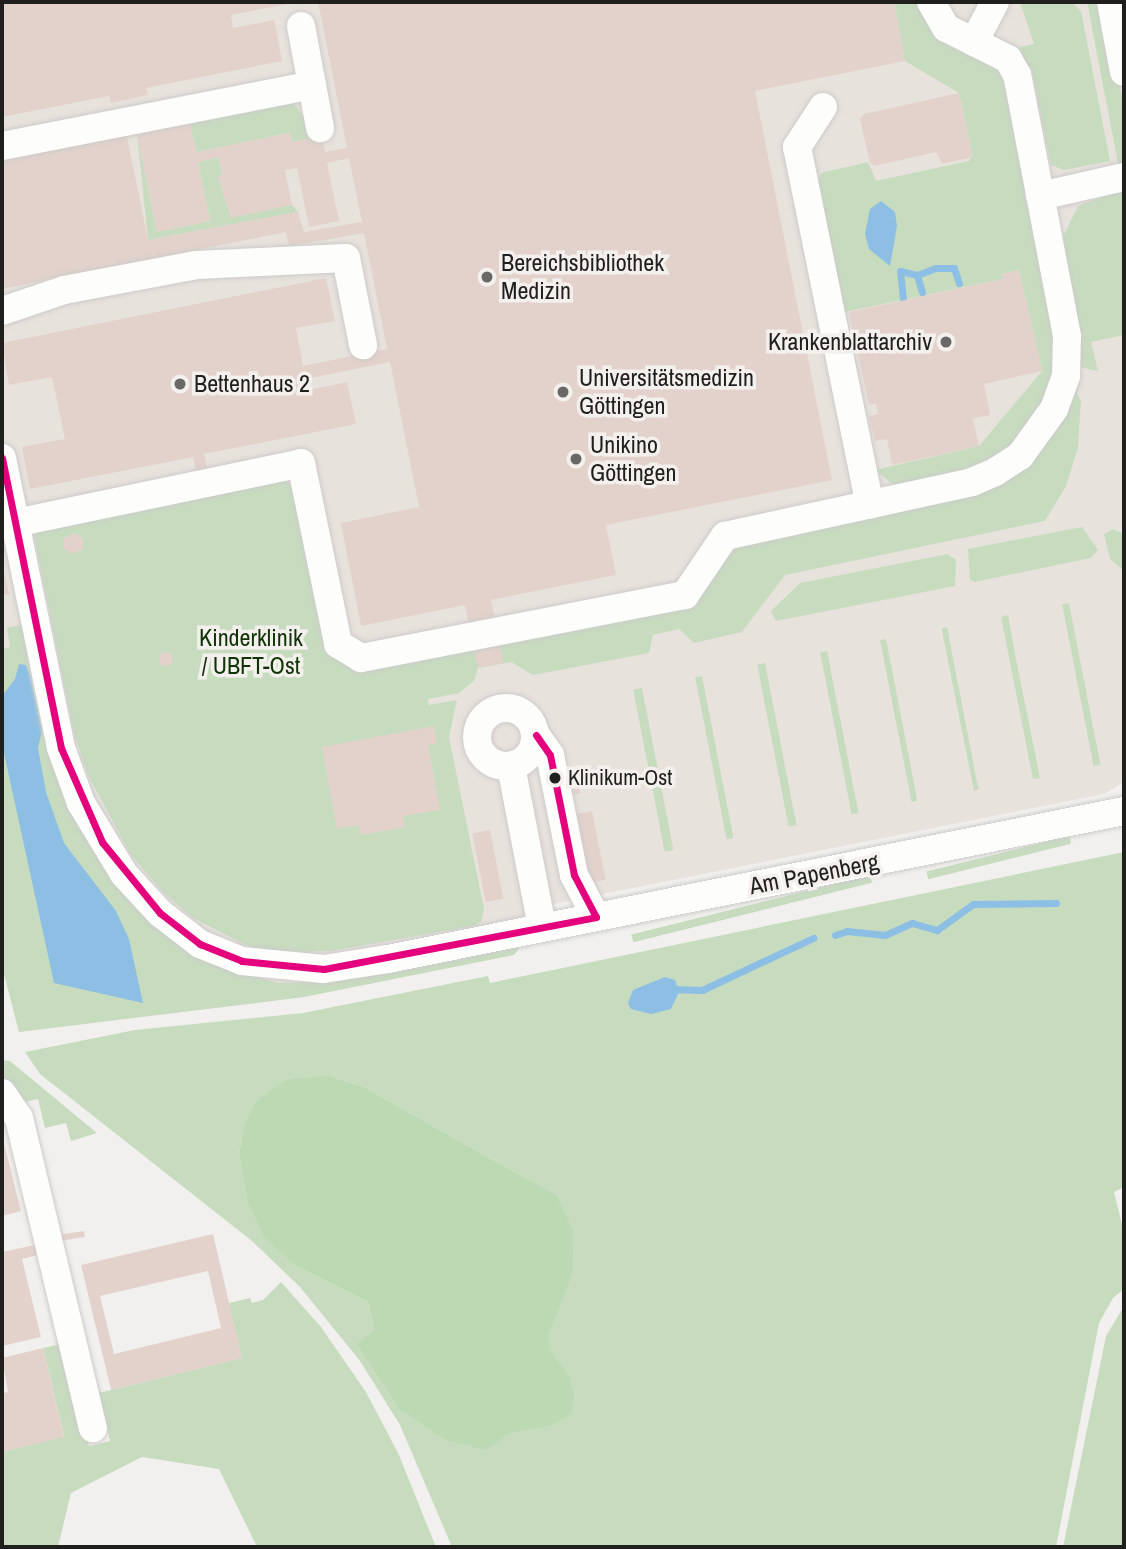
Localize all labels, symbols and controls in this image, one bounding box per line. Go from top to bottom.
place label: Bereichsbibliothek Medizin [501,249,664,305]
marker: Bereichsbibliothek Medizin [479,269,495,285]
place label: Krankenblattarchiv [768,328,932,356]
marker: Krankenblattarchiv [938,334,954,350]
place label: Universitätsmedizin Göttingen [579,364,754,420]
place label: Bettenhaus 2 [194,370,310,398]
marker: Bettenhaus 2 [172,376,188,392]
marker: Universitätsmedizin Göttingen [553,382,573,402]
place label: Unikino Göttingen [590,431,676,487]
marker: Unikino Göttingen [568,451,584,467]
park label: Kinderklinik / UBFT-Ost [199,624,303,680]
place label: Klinikum-Ost [568,765,672,791]
marker: Klinikum-Ost [548,771,562,785]
street label: Am Papenberg [747,847,881,901]

